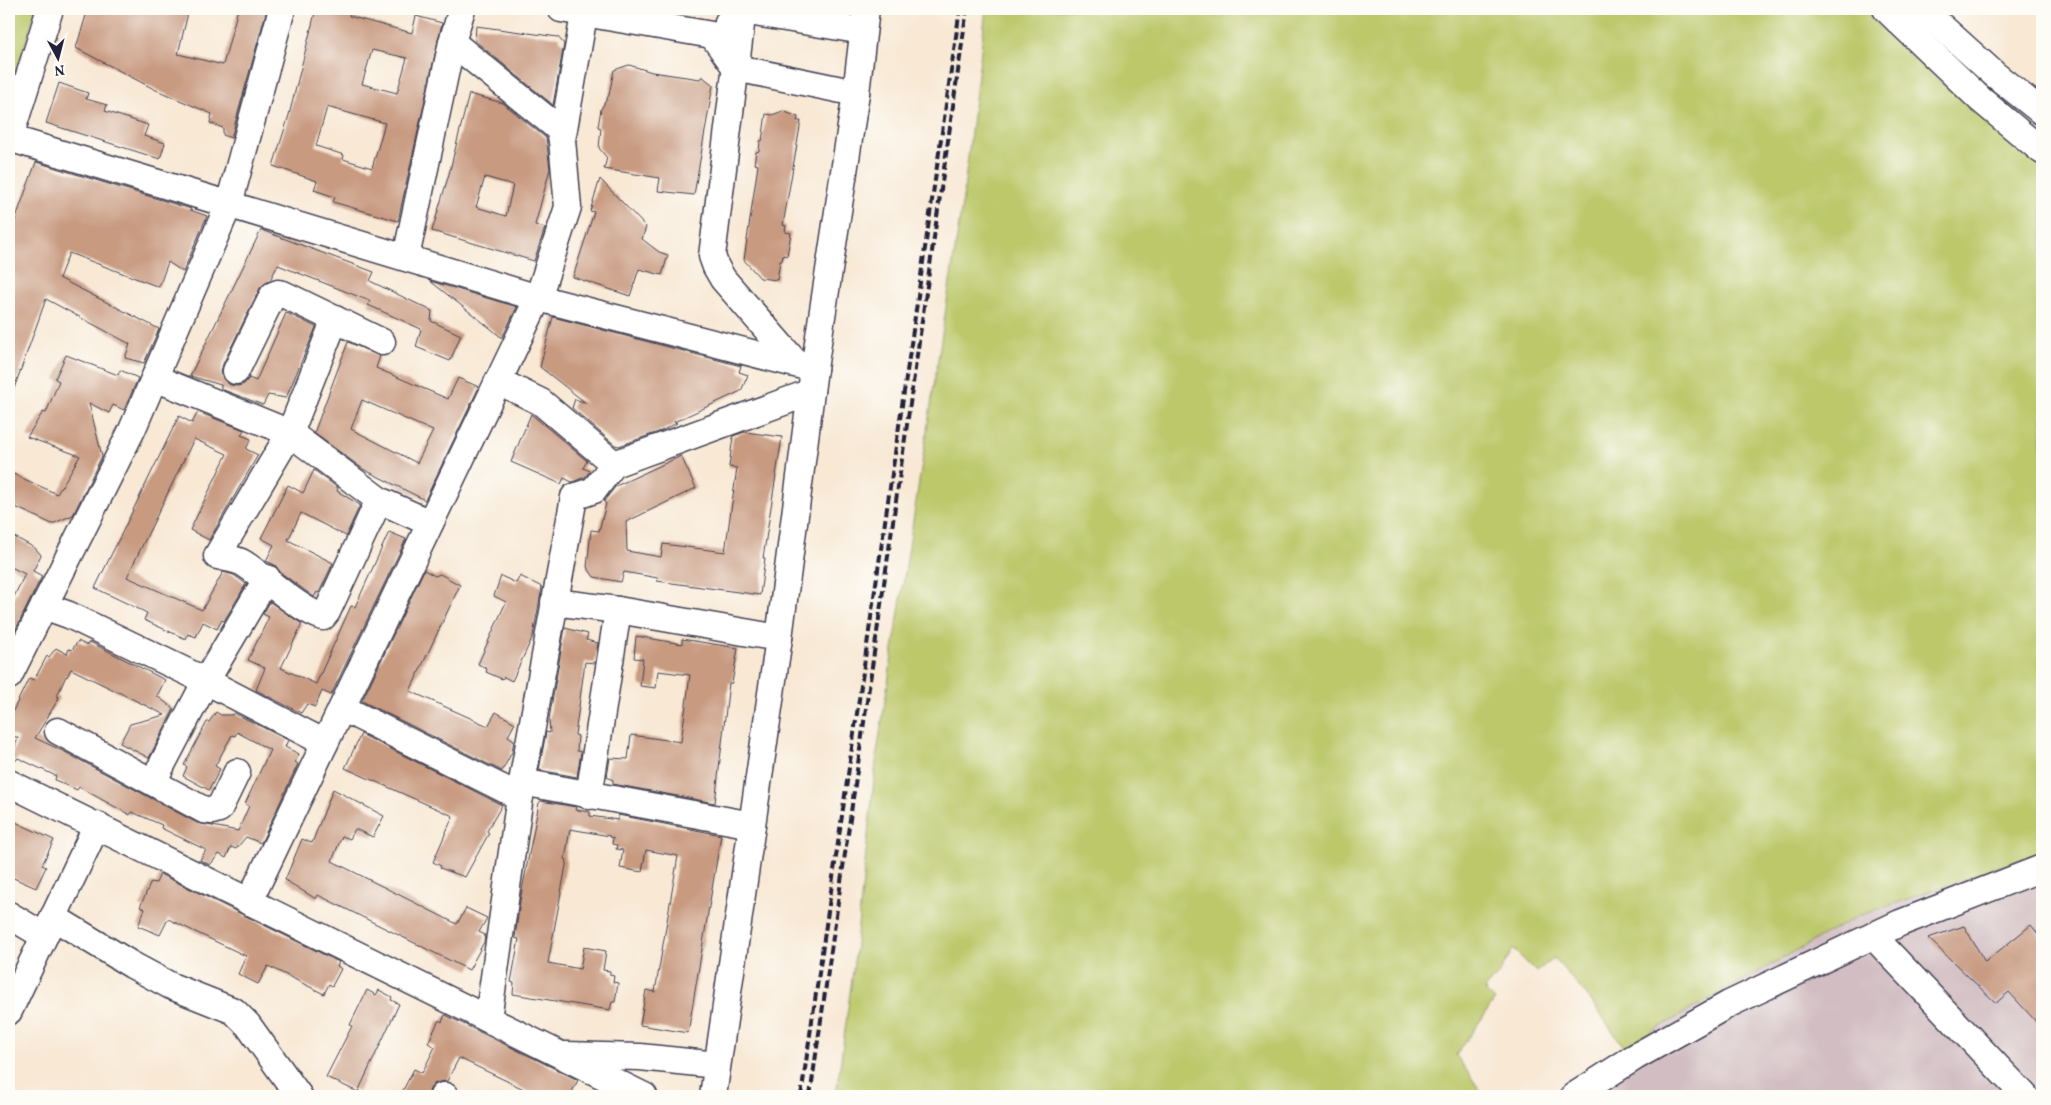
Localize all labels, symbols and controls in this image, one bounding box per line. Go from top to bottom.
north arrow [32,32,82,82]
text: N [53,59,66,79]

